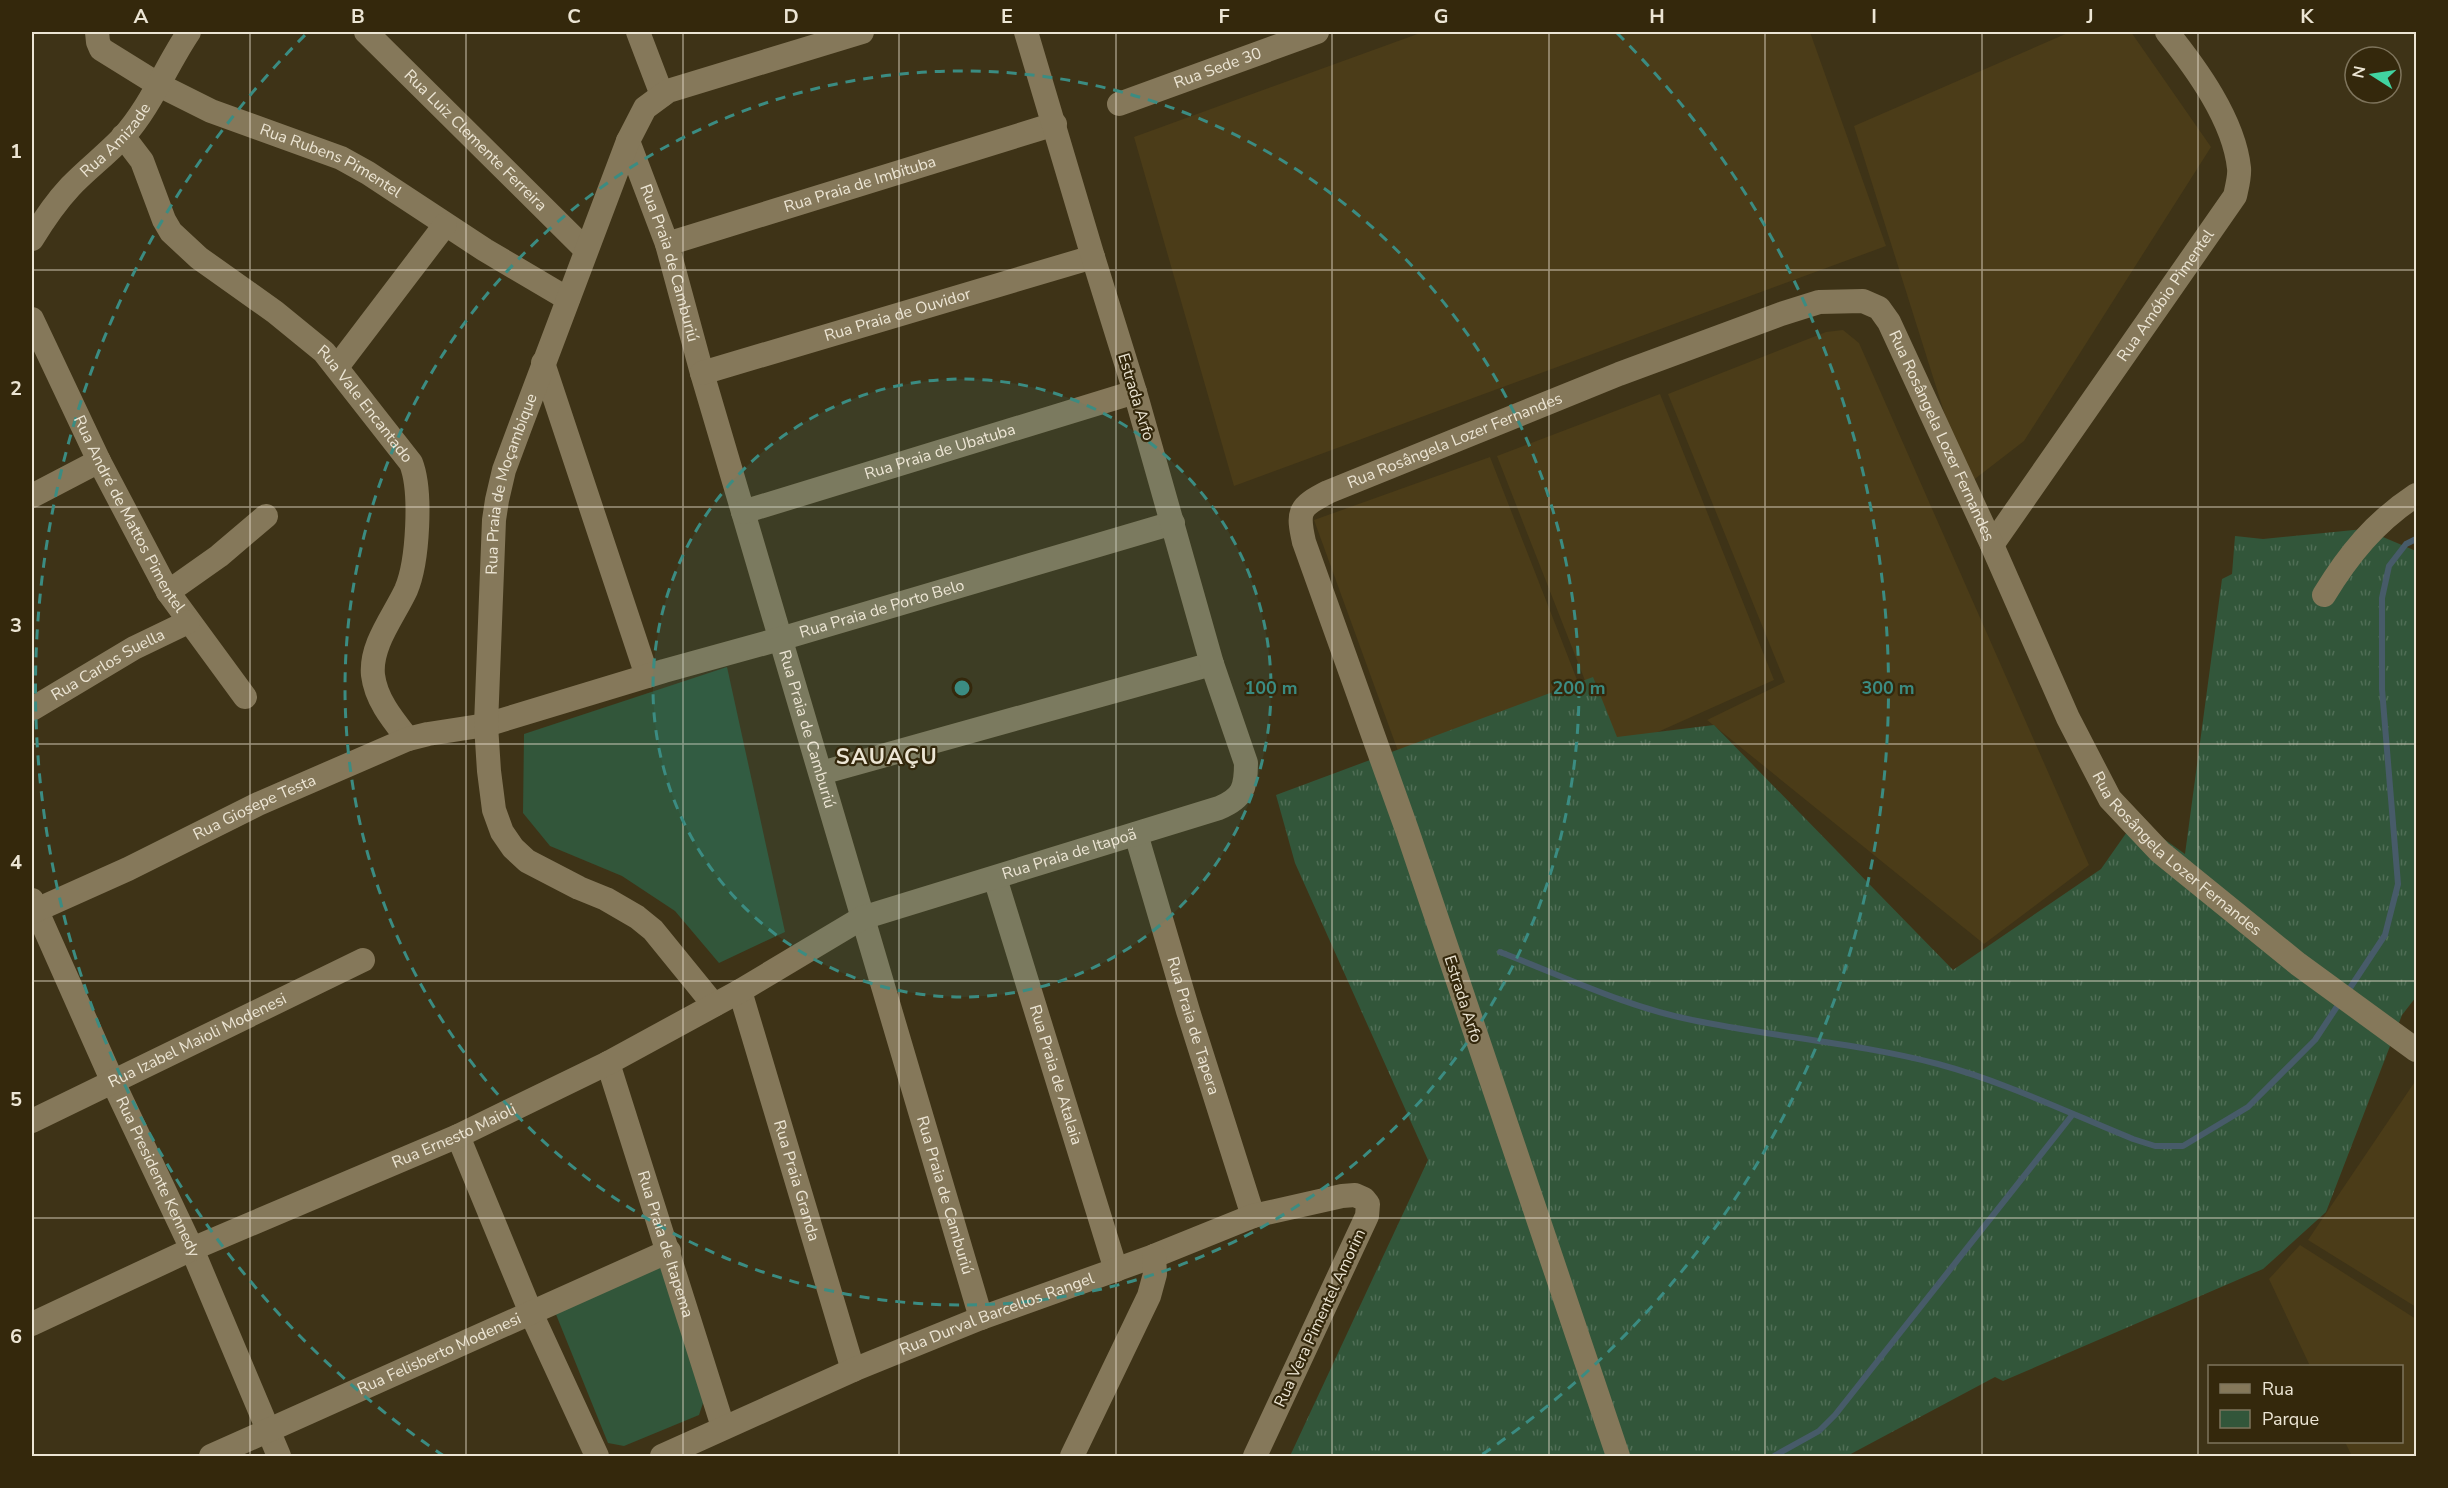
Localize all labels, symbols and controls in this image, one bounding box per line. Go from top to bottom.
text: A [134,3,149,30]
text: B [351,3,365,30]
text: C [567,3,581,30]
text: D [783,3,799,30]
text: E [1001,3,1013,30]
text: F [1218,3,1230,30]
text: G [1434,3,1448,30]
text: H [1649,3,1665,30]
text: I [1871,3,1877,30]
text: J [2085,3,2094,30]
text: K [2300,3,2314,30]
street label: Rua Sede 30 [1171,42,1265,94]
north arrow [2343,45,2403,105]
text: N [2347,64,2371,80]
street label: Rua Luiz Clemente Ferreira [399,65,552,216]
street label: Rua Amizade [75,99,156,183]
street label: Rua Rubens Pimentel [257,119,406,203]
text: 1 [10,138,22,165]
street label: Rua Praia de Imbituba [781,150,939,218]
street label: Rua Praia de Camburiú [634,181,704,344]
street label: Rua Amóbio Pimentel [2112,225,2220,366]
street label: Rua Praia de Ouvidor [822,283,974,347]
street label: Rua Rosângela Lozer Fernandes [1883,327,2000,545]
street label: Rua Vale Encantado [312,340,418,467]
street label: Estrada Arfo [1112,351,1160,443]
text: 2 [10,375,22,402]
street label: Rua Rosângela Lozer Fernandes [1344,387,1566,494]
street label: Rua Praia de Moçambique [481,390,543,575]
street label: Rua André de Mattos Pimentel [68,412,191,617]
street label: Rua Praia de Ubatuba [862,418,1018,485]
street label: Rua Praia de Porto Belo [797,574,967,644]
text: 3 [10,612,22,639]
street label: Rua Carlos Suella [47,624,169,706]
street label: Rua Praia de Camburiú [773,647,841,811]
text: 100 m [1244,676,1298,700]
text: 200 m [1552,676,1606,700]
text: 300 m [1861,676,1915,700]
centre of rings [952,678,972,698]
district label: SAUAÇU [836,742,938,772]
street label: Rua Rosângela Lozer Fernandes [2087,768,2266,941]
street label: Rua Giosepe Testa [189,769,319,846]
street label: Rua Praia de Itapoã [999,823,1139,885]
text: 4 [10,849,22,876]
street label: Estrada Arfo [1439,953,1487,1045]
street label: Rua Praia de Tapera [1162,954,1225,1098]
street label: Rua Izabel Maioli Modenesi [105,988,290,1093]
street label: Rua Praia de Atalaia [1024,1002,1088,1148]
text: 5 [10,1086,22,1113]
street label: Rua Presidente Kennedy [110,1093,205,1261]
street label: Rua Ernesto Maioli [388,1098,520,1174]
street label: Rua Praia de Camburiú [911,1113,979,1277]
street label: Rua Praia Granda [768,1118,825,1244]
street label: Rua Praia de Itapema [632,1168,699,1320]
street label: Rua Vera Pimentel Amorim [1269,1225,1371,1411]
street label: Rua Durval Barcellos Rangel [896,1267,1098,1361]
street label: Rua Felisberto Modenesi [354,1308,525,1400]
text: 6 [10,1323,22,1350]
legend [2208,1365,2403,1443]
text: Rua [2262,1377,2294,1401]
text: Parque [2262,1407,2319,1431]

